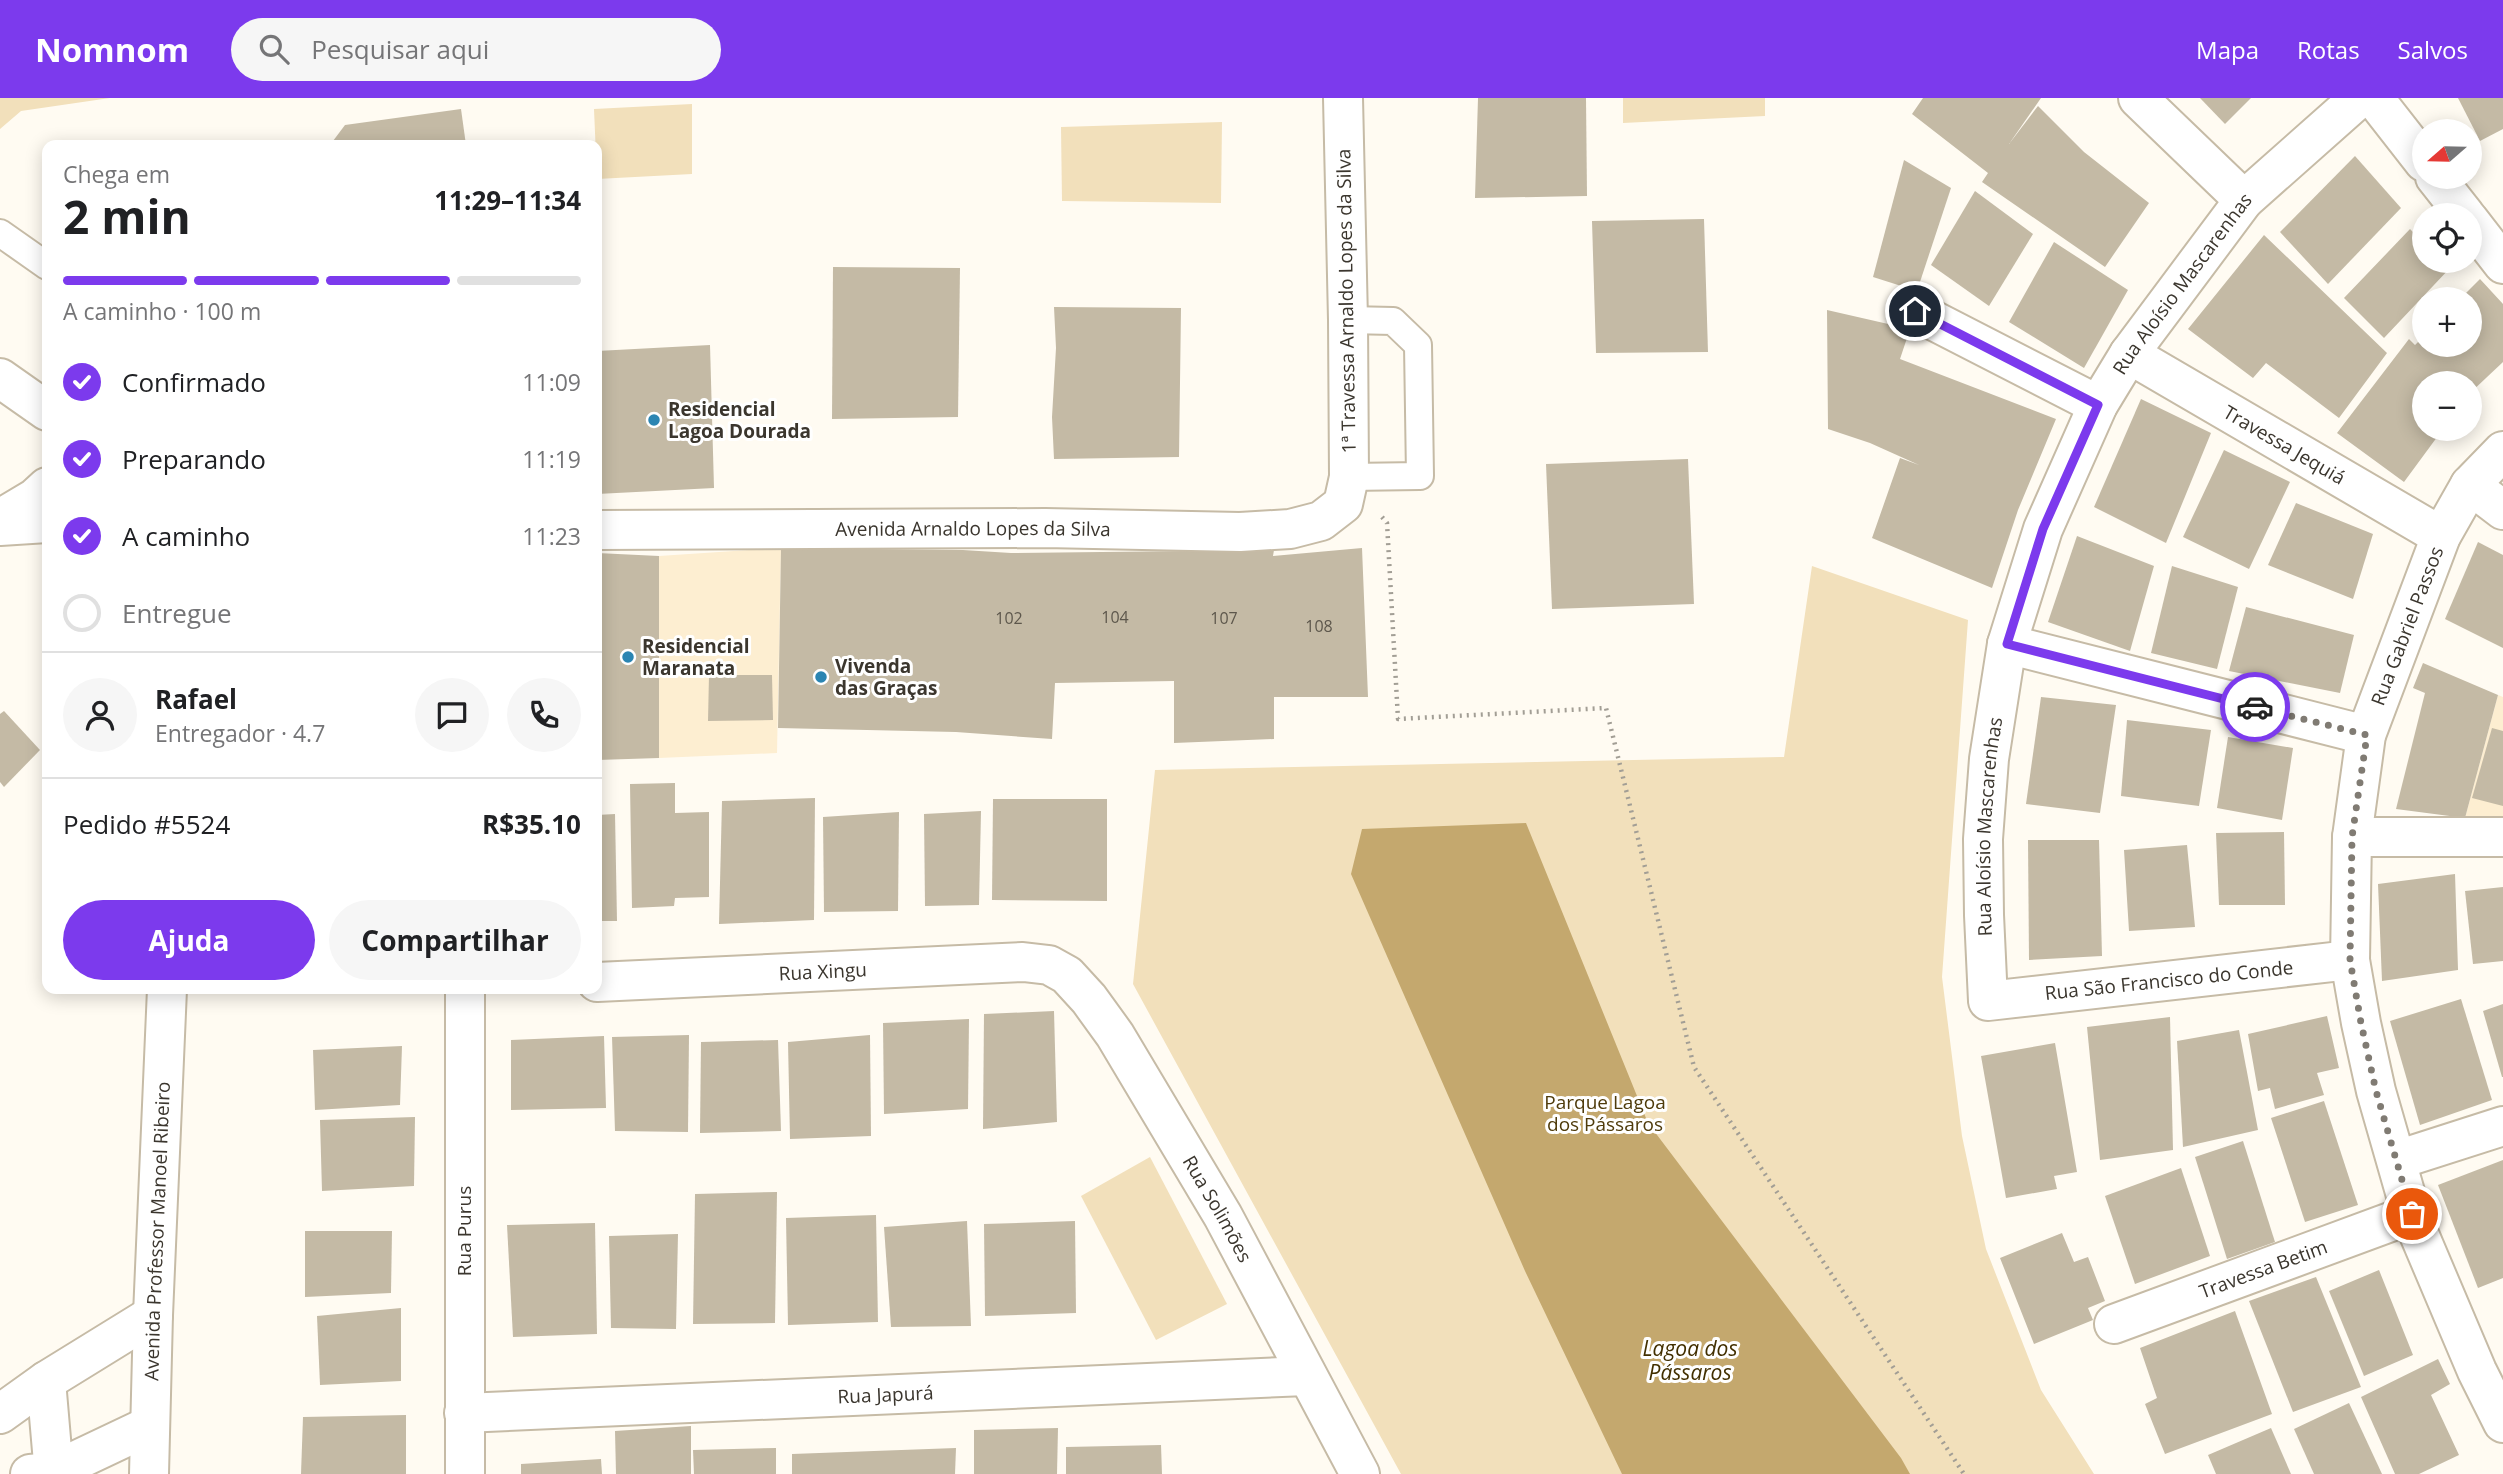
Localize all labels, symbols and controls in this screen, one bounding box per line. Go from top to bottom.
search box [231,18,721,81]
text: Nomnom [35,27,189,72]
icon: search [255,30,293,68]
text: Pesquisar aqui [311,31,489,67]
text: Mapa [2196,33,2259,66]
text: Rotas [2297,33,2360,66]
text: Salvos [2398,33,2468,66]
north arrow [2412,119,2482,189]
map controls [2412,119,2482,441]
street label: 1ª Travessa Arnaldo Lopes da Silva [1330,148,1362,454]
text: Chega em [63,158,170,190]
text: 11:29–11:34 [434,182,581,218]
text: 2 min [63,185,191,247]
street label: Rua Aloísio Mascarenhas [2107,186,2257,379]
button: locate [2412,203,2482,273]
pin [1885,281,1945,341]
button: + [2412,287,2482,357]
icon: home [1896,292,1934,330]
text: A caminho · 100 m [63,295,261,327]
icon: check [63,363,101,401]
text: Confirmado [122,364,266,400]
text: 11:09 [522,366,581,398]
button: − [2412,371,2482,441]
place label: Residencial Lagoa Dourada [668,396,811,444]
street label: Travessa Jequiá [2219,399,2350,490]
marker: Residencial Lagoa Dourada [646,412,662,428]
icon: check [63,440,101,478]
text: Preparando [122,441,266,477]
text: 11:19 [522,443,581,475]
street label: Avenida Arnaldo Lopes da Silva [835,515,1111,542]
icon: check [63,517,101,555]
text: A caminho [122,518,250,554]
text: 11:23 [522,520,581,552]
street label: Rua Gabriel Passos [2365,543,2449,709]
text: Entregue [122,595,232,631]
house number: 104 [1101,606,1129,628]
house number: 102 [995,607,1023,629]
house number: 107 [1210,607,1238,629]
house number: 108 [1305,615,1333,637]
place label: Residencial Maranata [642,633,750,681]
marker: Residencial Maranata [620,649,636,665]
place label: Vivenda das Graças [835,653,937,701]
marker: Vivenda das Graças [813,669,829,685]
courier [2220,672,2290,742]
button: person [63,678,137,752]
button: chat [415,678,489,752]
button: phone [507,678,581,752]
text: Rafael [155,681,237,717]
icon: car [2236,688,2274,726]
street label: Rua Aloísio Mascarenhas [1970,715,2008,937]
text: Entregador · 4.7 [155,717,325,749]
text: Pedido #5524 [63,806,230,842]
text: R$35.10 [482,806,581,842]
button: Ajuda [63,900,315,980]
button: Compartilhar [329,900,581,980]
street label: Rua São Francisco do Conde [2043,954,2295,1006]
street label: Rua Xingu [778,956,867,986]
street label: Avenida Professor Manoel Ribeiro [138,1081,176,1381]
park label: Parque Lagoa dos Pássaros [1544,1089,1666,1137]
street label: Rua Solimões [1177,1150,1258,1267]
pin [2382,1184,2442,1244]
street label: Rua Purus [451,1186,477,1276]
icon: bag [2393,1195,2431,1233]
street label: Travessa Betim [2195,1233,2331,1304]
water label: Lagoa dos Pássaros [1642,1334,1738,1386]
street label: Rua Japurá [837,1379,934,1410]

